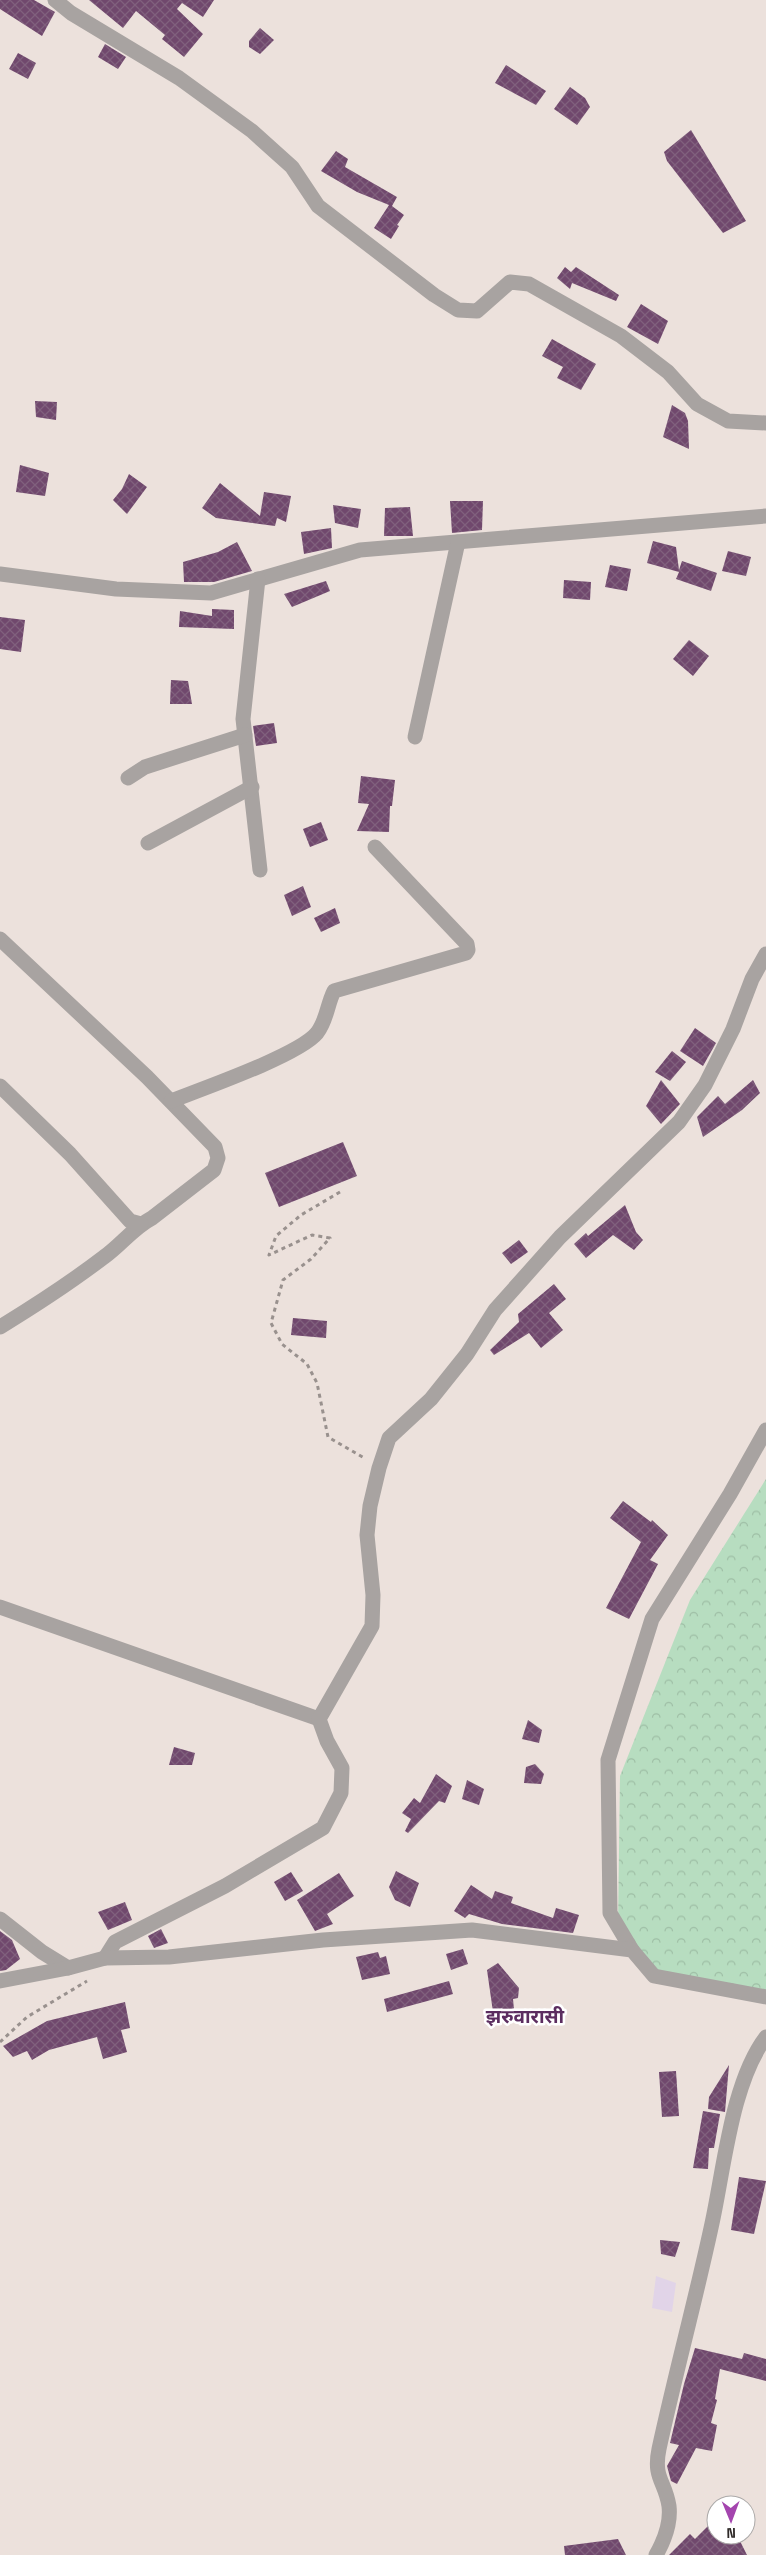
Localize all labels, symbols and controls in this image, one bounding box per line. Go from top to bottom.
district label: झरुवारासी [486,2004,565,2029]
north arrow [706,2495,756,2545]
text: N [726,2524,736,2542]

